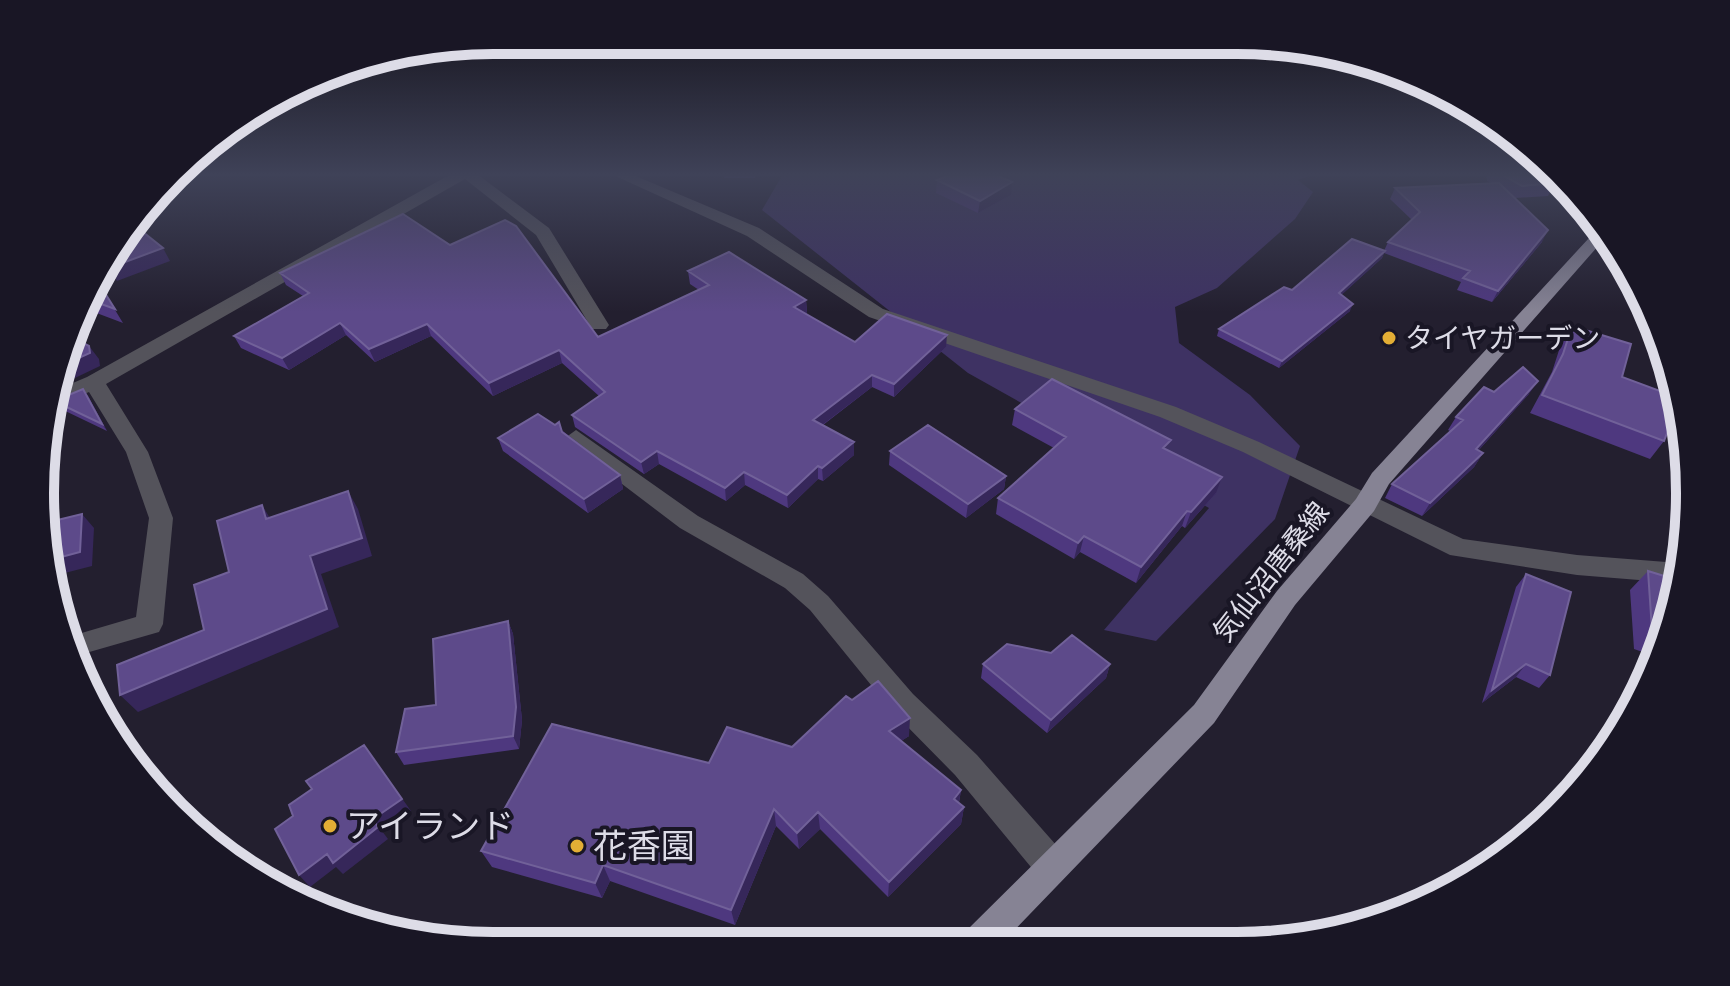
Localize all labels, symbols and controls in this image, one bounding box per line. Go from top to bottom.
place label: タイヤガーデン [1405,323,1600,354]
marker: タイヤガーデン [1380,329,1398,347]
street label: 気仙沼唐桑線 [1207,496,1335,648]
place label: アイランド [346,808,514,845]
marker: アイランド [321,817,339,835]
place label: 花香園 [593,828,695,865]
marker: 花香園 [568,837,586,855]

